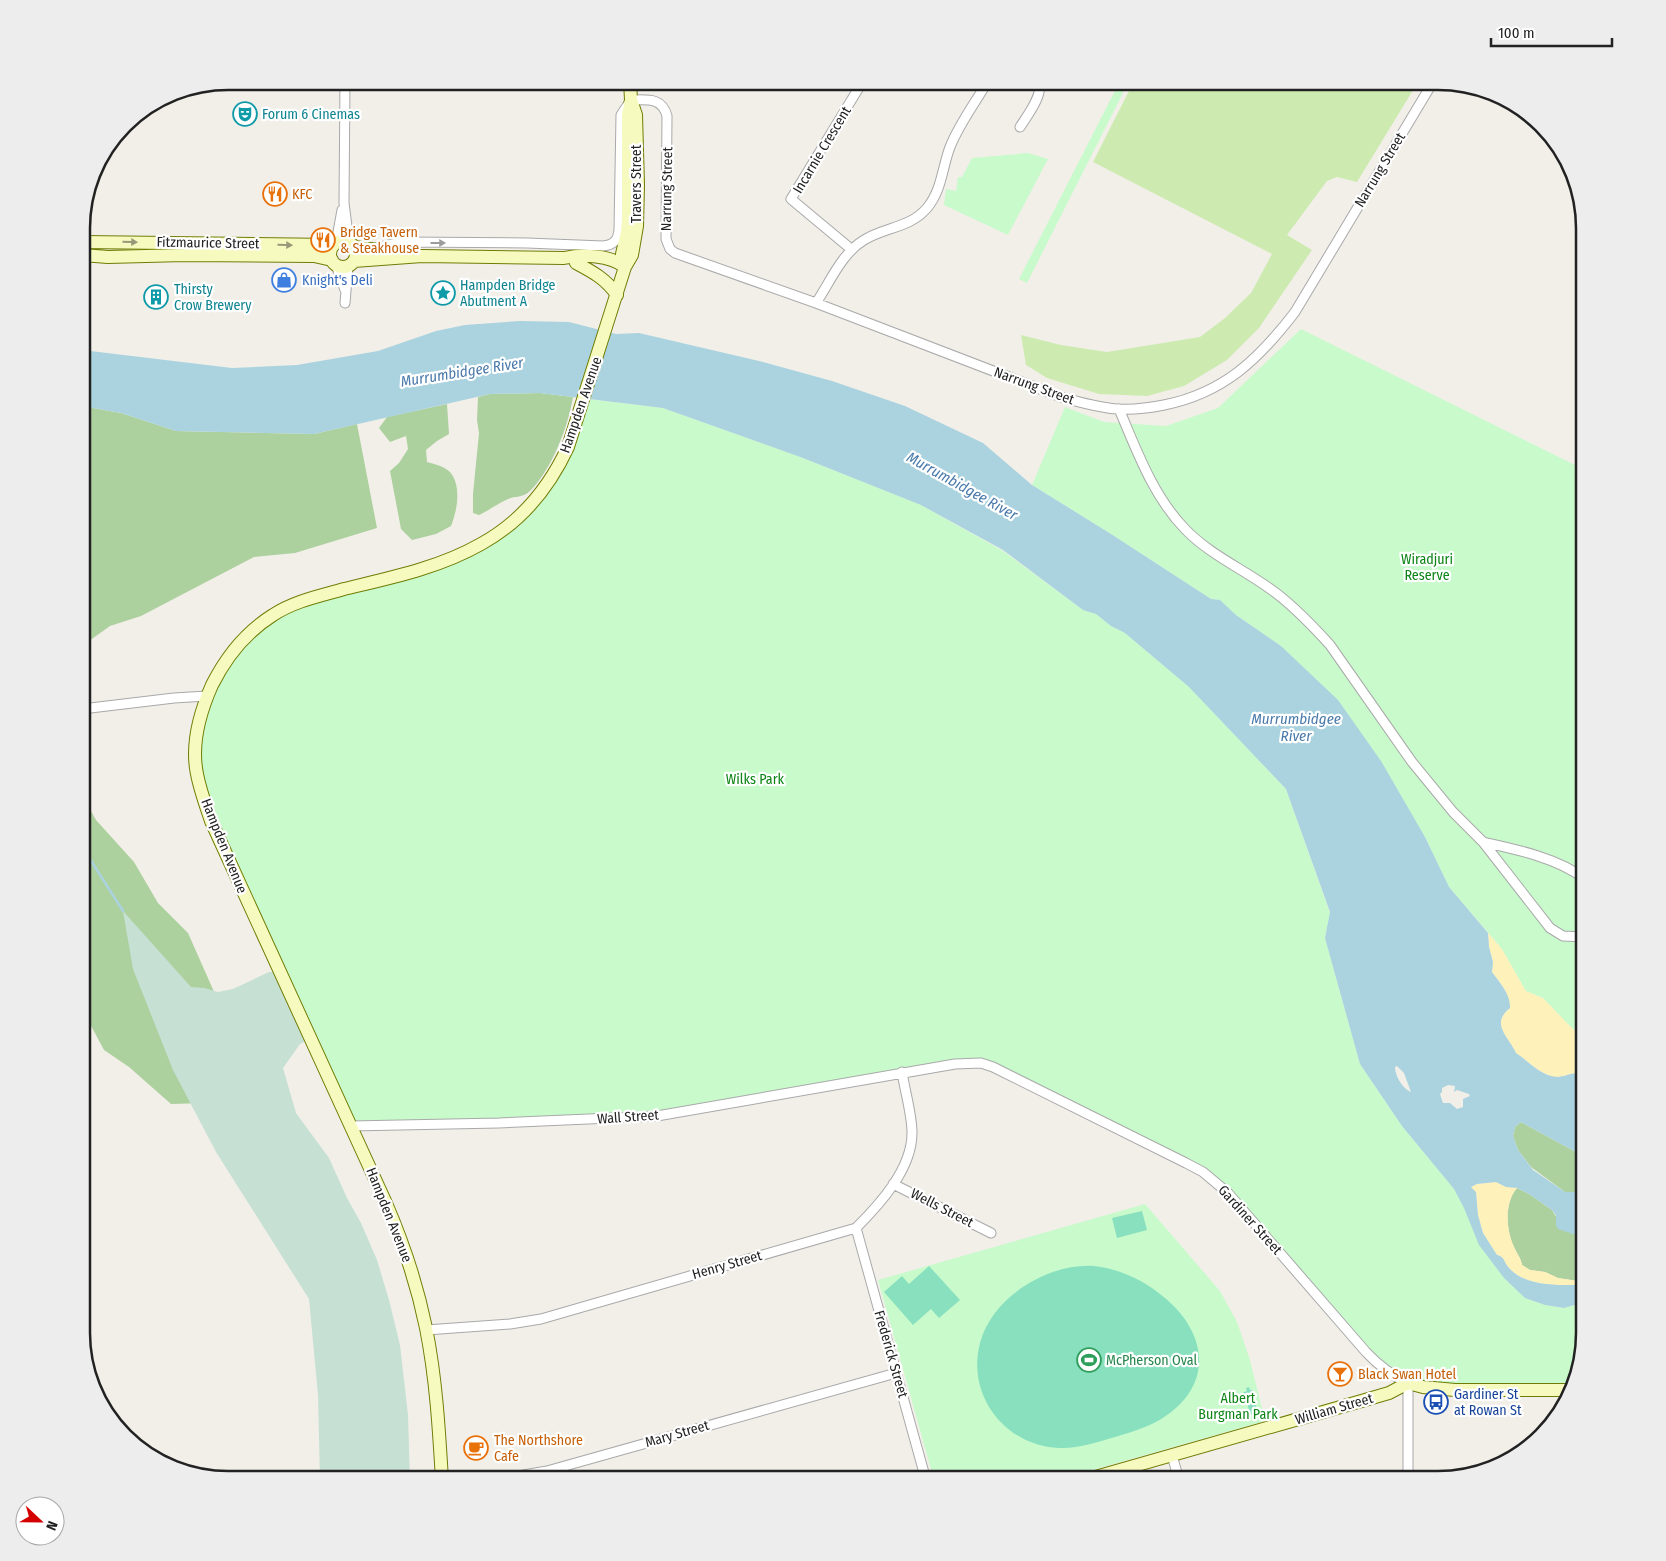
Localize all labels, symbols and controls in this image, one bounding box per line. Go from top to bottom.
scale bar [1491,15,1612,47]
text: 100 m [1498,24,1535,42]
theatre icon: Forum 6 Cinemas [232,101,258,127]
street label: Incarnie Crescent [789,103,855,197]
place label: Forum 6 Cinemas [262,106,360,123]
street label: Narrung Street [1351,129,1409,210]
street label: Travers Street [628,144,645,223]
street label: Narrung Street [658,146,676,231]
restaurant icon: KFC [262,181,288,207]
place label: KFC [292,186,312,203]
place label: Bridge Tavern & Steakhouse [340,224,419,257]
restaurant icon: Bridge Tavern & Steakhouse [310,227,336,253]
street label: Fitzmaurice Street [156,234,260,252]
one-way arrow [123,238,139,246]
one-way arrow [430,239,446,247]
one-way arrow [277,241,293,249]
shop icon: Knight's Deli [271,267,297,293]
place label: Knight's Deli [302,272,373,289]
place label: Hampden Bridge Abutment A [460,277,556,310]
place icon: Hampden Bridge Abutment A [430,280,456,306]
place label: Thirsty Crow Brewery [174,281,252,314]
building icon: Thirsty Crow Brewery [143,284,169,310]
water label: Murrumbidgee River [399,353,525,391]
street label: Hampden Avenue [557,355,605,455]
street label: Narrung Street [992,364,1077,409]
water label: Murrumbidgee River [903,448,1021,524]
park label: Wiradjuri Reserve [1401,551,1453,584]
water label: Murrumbidgee River [1251,710,1341,745]
park label: Wilks Park [726,771,785,788]
street label: Hampden Avenue [197,796,251,896]
street label: Wall Street [597,1106,660,1128]
street label: Hampden Avenue [362,1165,416,1265]
street label: Gardiner Street [1214,1182,1286,1258]
street label: Wells Street [908,1185,977,1231]
street label: Henry Street [690,1247,764,1283]
street label: Frederick Street [870,1308,912,1400]
sports icon: McPherson Oval [1076,1347,1102,1373]
place label: McPherson Oval [1106,1352,1198,1369]
bar icon: Black Swan Hotel [1327,1361,1353,1387]
place label: Black Swan Hotel [1358,1366,1457,1383]
place label: Gardiner St at Rowan St [1454,1386,1522,1419]
bus stop icon: Gardiner St at Rowan St [1423,1389,1449,1415]
park label: Albert Burgman Park [1198,1390,1278,1423]
street label: William Street [1293,1390,1375,1428]
street label: Mary Street [643,1417,711,1451]
place label: The Northshore Cafe [494,1432,583,1465]
cafe icon: The Northshore Cafe [463,1435,489,1461]
north arrow [15,1496,65,1546]
text: N [42,1519,61,1533]

